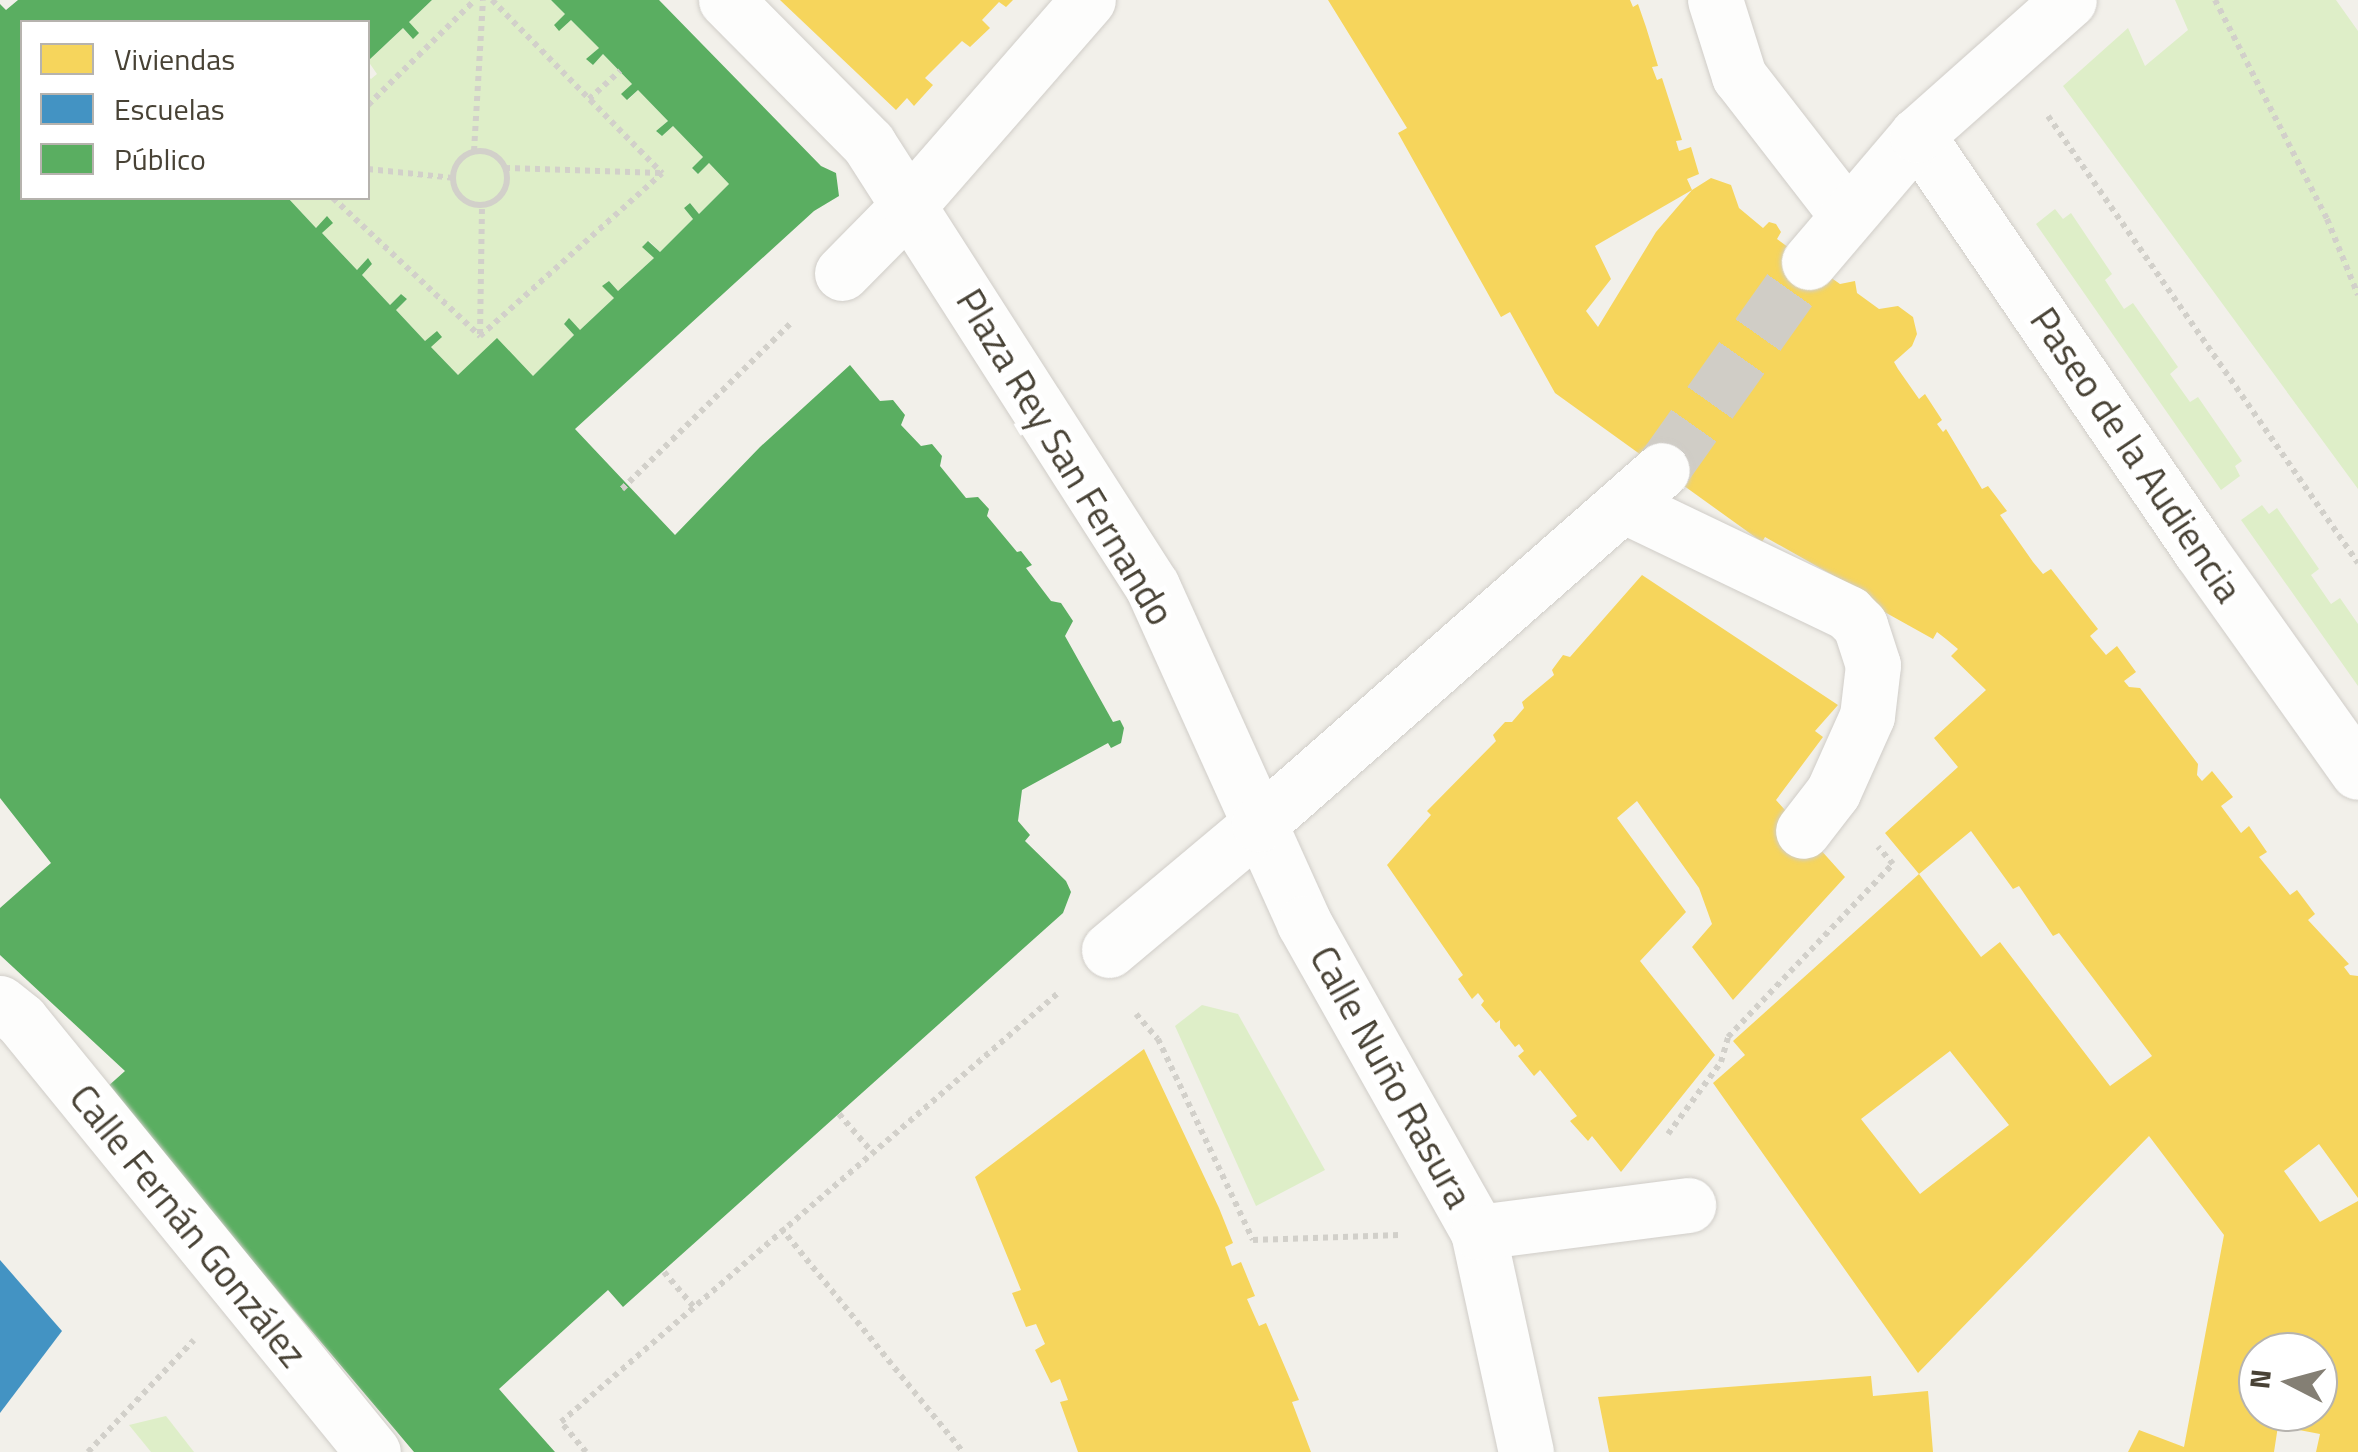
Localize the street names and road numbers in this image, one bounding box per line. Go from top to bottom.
street label: Plaza Rey San Fernando [947,281,1183,633]
street label: Paseo de la Audiencia [2021,299,2251,611]
street label: Calle Nuño Rasura [1300,938,1482,1216]
street label: Calle Fernán González [60,1076,316,1376]

